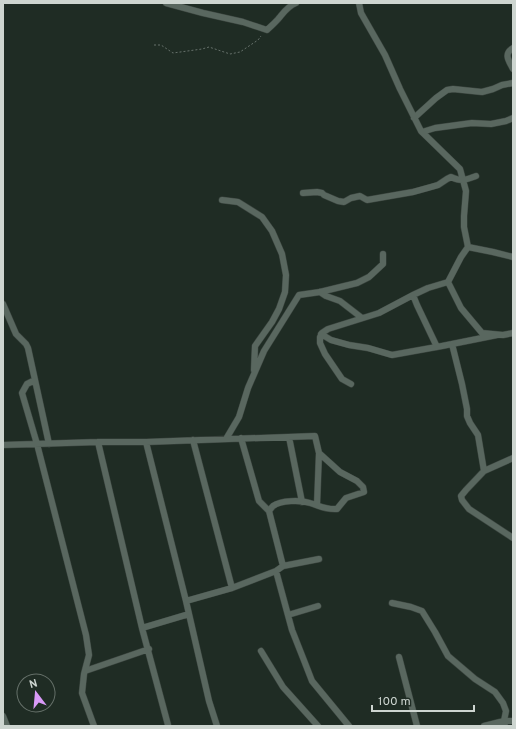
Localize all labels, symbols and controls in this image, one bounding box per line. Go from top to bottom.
north arrow [16,673,56,713]
text: N [28,677,39,692]
scale bar [372,687,474,713]
text: 100 m [378,694,411,710]

